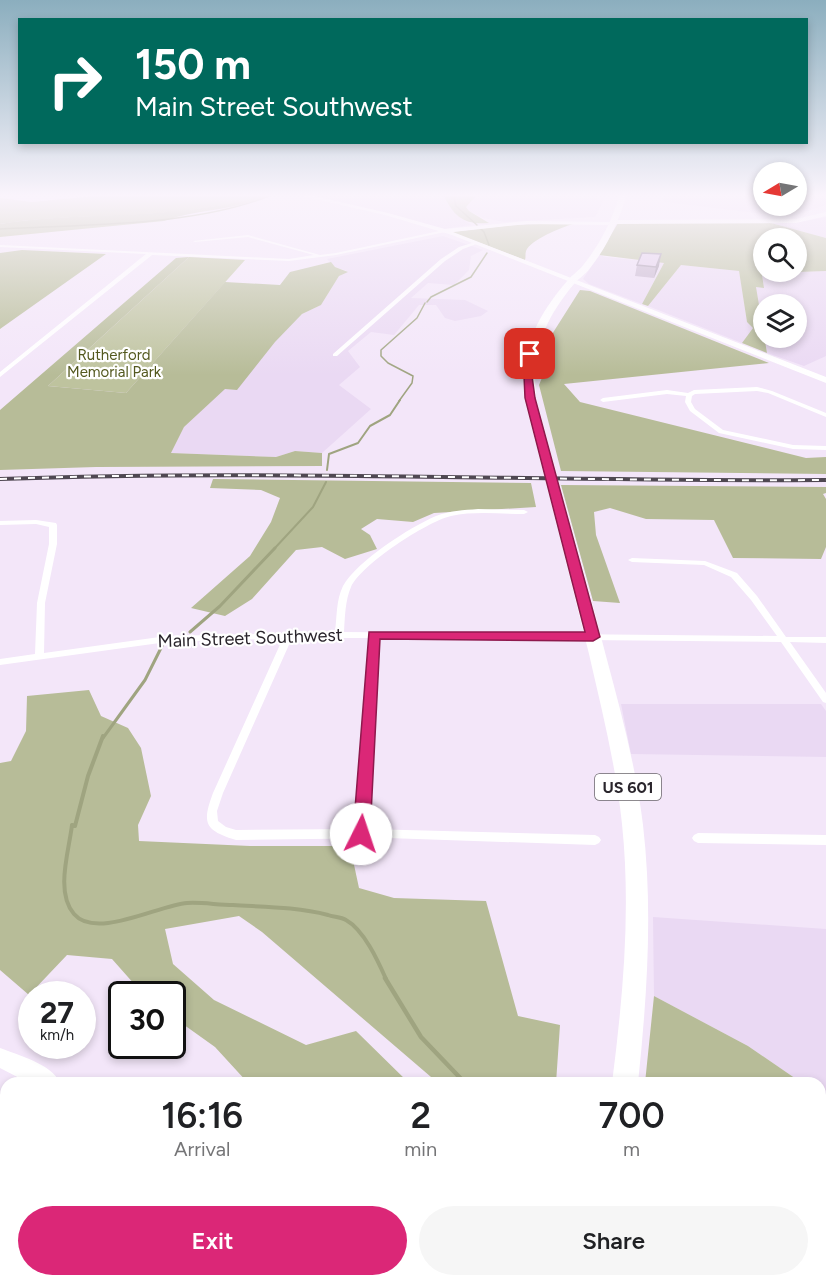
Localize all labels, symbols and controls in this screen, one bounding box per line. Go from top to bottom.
text: 150 m [135,39,251,90]
icon: right [36,42,114,120]
text: Main Street Southwest [135,90,413,123]
north arrow [753,162,807,216]
map controls [753,162,807,348]
button: search [753,228,807,282]
button: layers [753,294,807,348]
pin [504,328,555,379]
icon: arrive [513,337,546,370]
park label: Rutherford Memorial Park [67,346,162,381]
street label: Main Street Southwest [157,624,343,652]
road number: US 601 [595,774,661,800]
position arrow [329,802,393,866]
speed limit sign: 30 [108,981,186,1059]
text: 27 [40,994,74,1031]
text: km/h [40,1026,74,1044]
text: 16:16 [161,1094,243,1137]
text: 2 [410,1094,431,1137]
text: 700 [598,1094,665,1137]
text: Arrival [174,1137,230,1161]
text: min [404,1137,437,1161]
text: m [623,1137,640,1161]
button: Exit [18,1206,407,1275]
button: Share [419,1206,808,1275]

